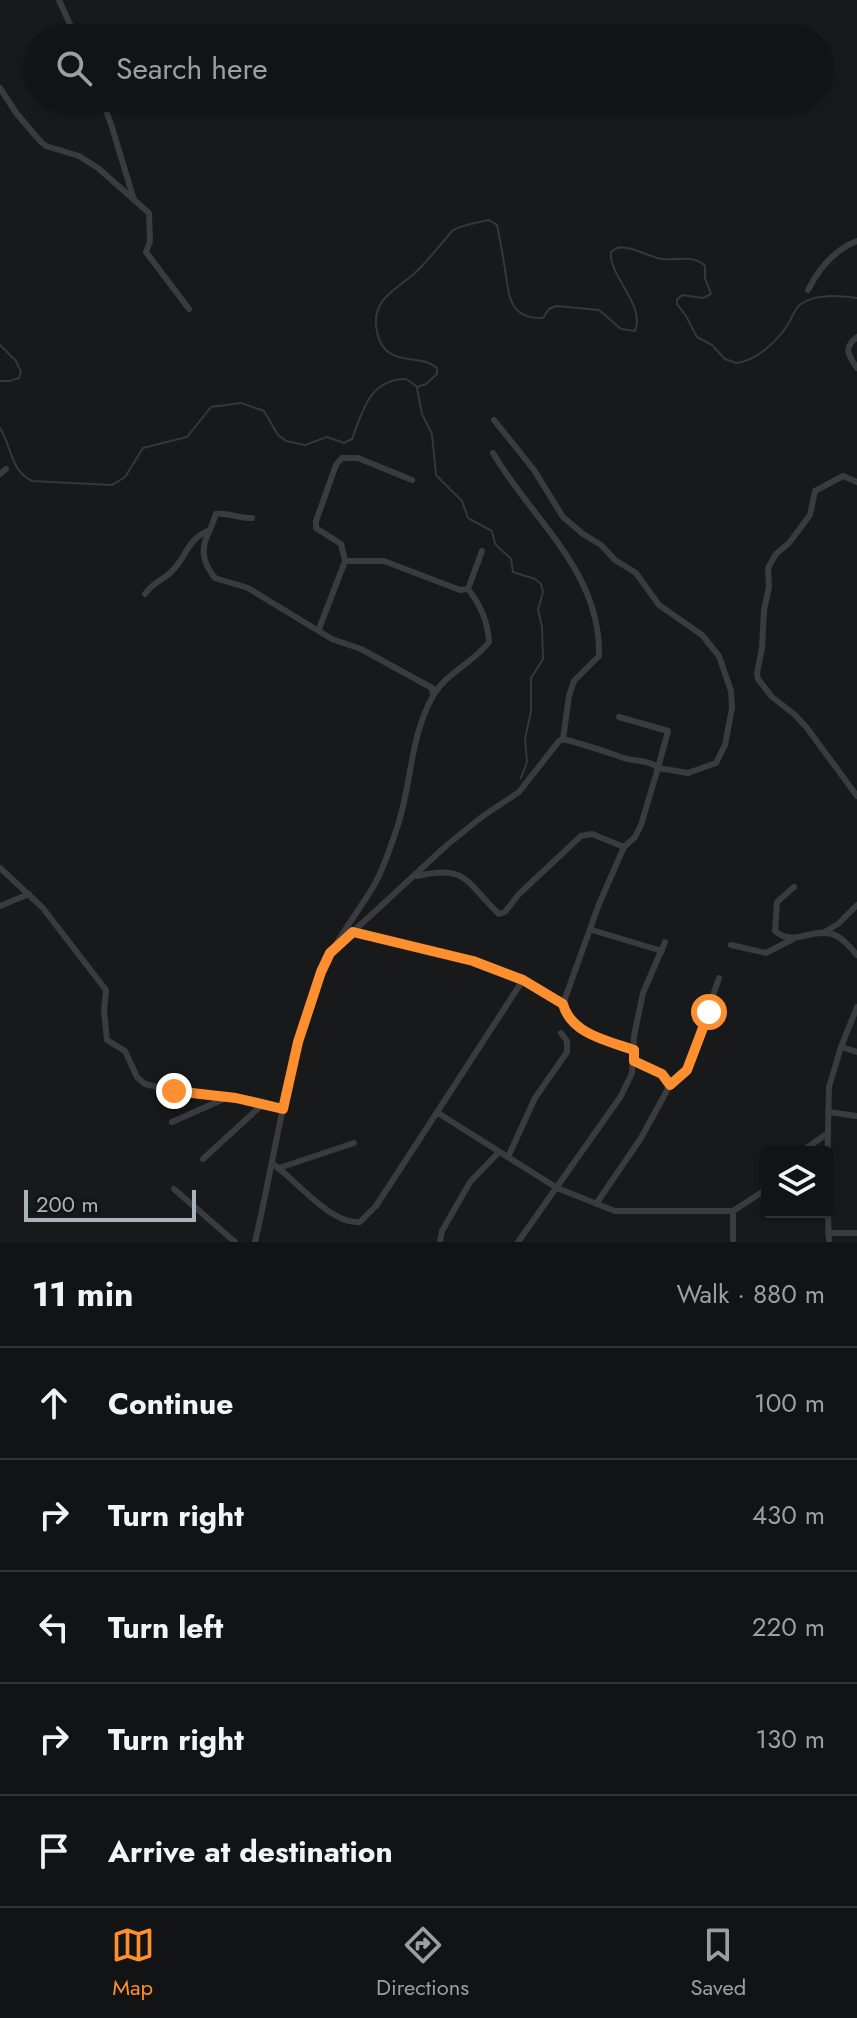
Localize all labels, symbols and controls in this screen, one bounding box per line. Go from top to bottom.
search box [24,24,833,112]
icon: search [52,46,96,90]
text: Search here [116,47,268,90]
route start [691,994,727,1030]
route end [156,1073,192,1109]
map controls [761,1146,833,1218]
button: layers [761,1146,833,1218]
scale bar [24,1186,196,1222]
text: 200 m [36,1188,99,1220]
text: 11 min [32,1270,134,1319]
text: Walk · 880 m [676,1275,825,1313]
icon: ahead [32,1381,76,1425]
text: Continue [108,1382,234,1425]
text: 100 m [754,1384,825,1422]
icon: right [32,1493,76,1537]
text: Turn right [108,1494,244,1537]
text: 430 m [752,1496,825,1534]
icon: left [32,1605,76,1649]
text: Turn left [108,1606,223,1649]
text: 220 m [752,1608,825,1646]
icon: right [32,1717,76,1761]
text: Turn right [108,1718,244,1761]
text: 130 m [755,1720,825,1758]
icon: arrive [32,1829,76,1873]
text: Arrive at destination [108,1830,393,1873]
tab: Map [111,1923,155,2003]
tab: Directions [376,1923,469,2003]
tab: Saved [691,1923,746,2003]

